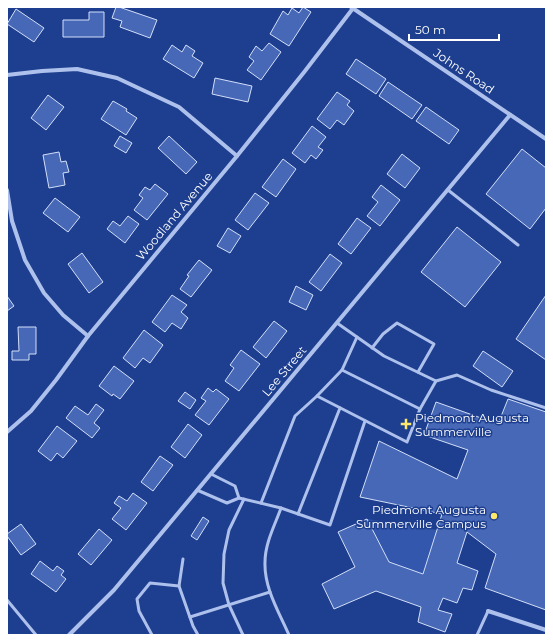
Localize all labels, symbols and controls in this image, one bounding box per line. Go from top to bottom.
scale bar [409,16,499,42]
text: 50 m [415,22,446,37]
street label: Johns Road [430,45,497,97]
street label: Woodland Avenue [133,169,215,263]
street label: Lee Street [259,343,309,399]
place label: Piedmont Augusta Summerville [415,410,529,439]
marker: Piedmont Augusta Summerville [400,418,412,430]
place label: Piedmont Augusta Summerville Campus [356,502,486,531]
marker: Piedmont Augusta Summerville Campus [489,511,499,521]

